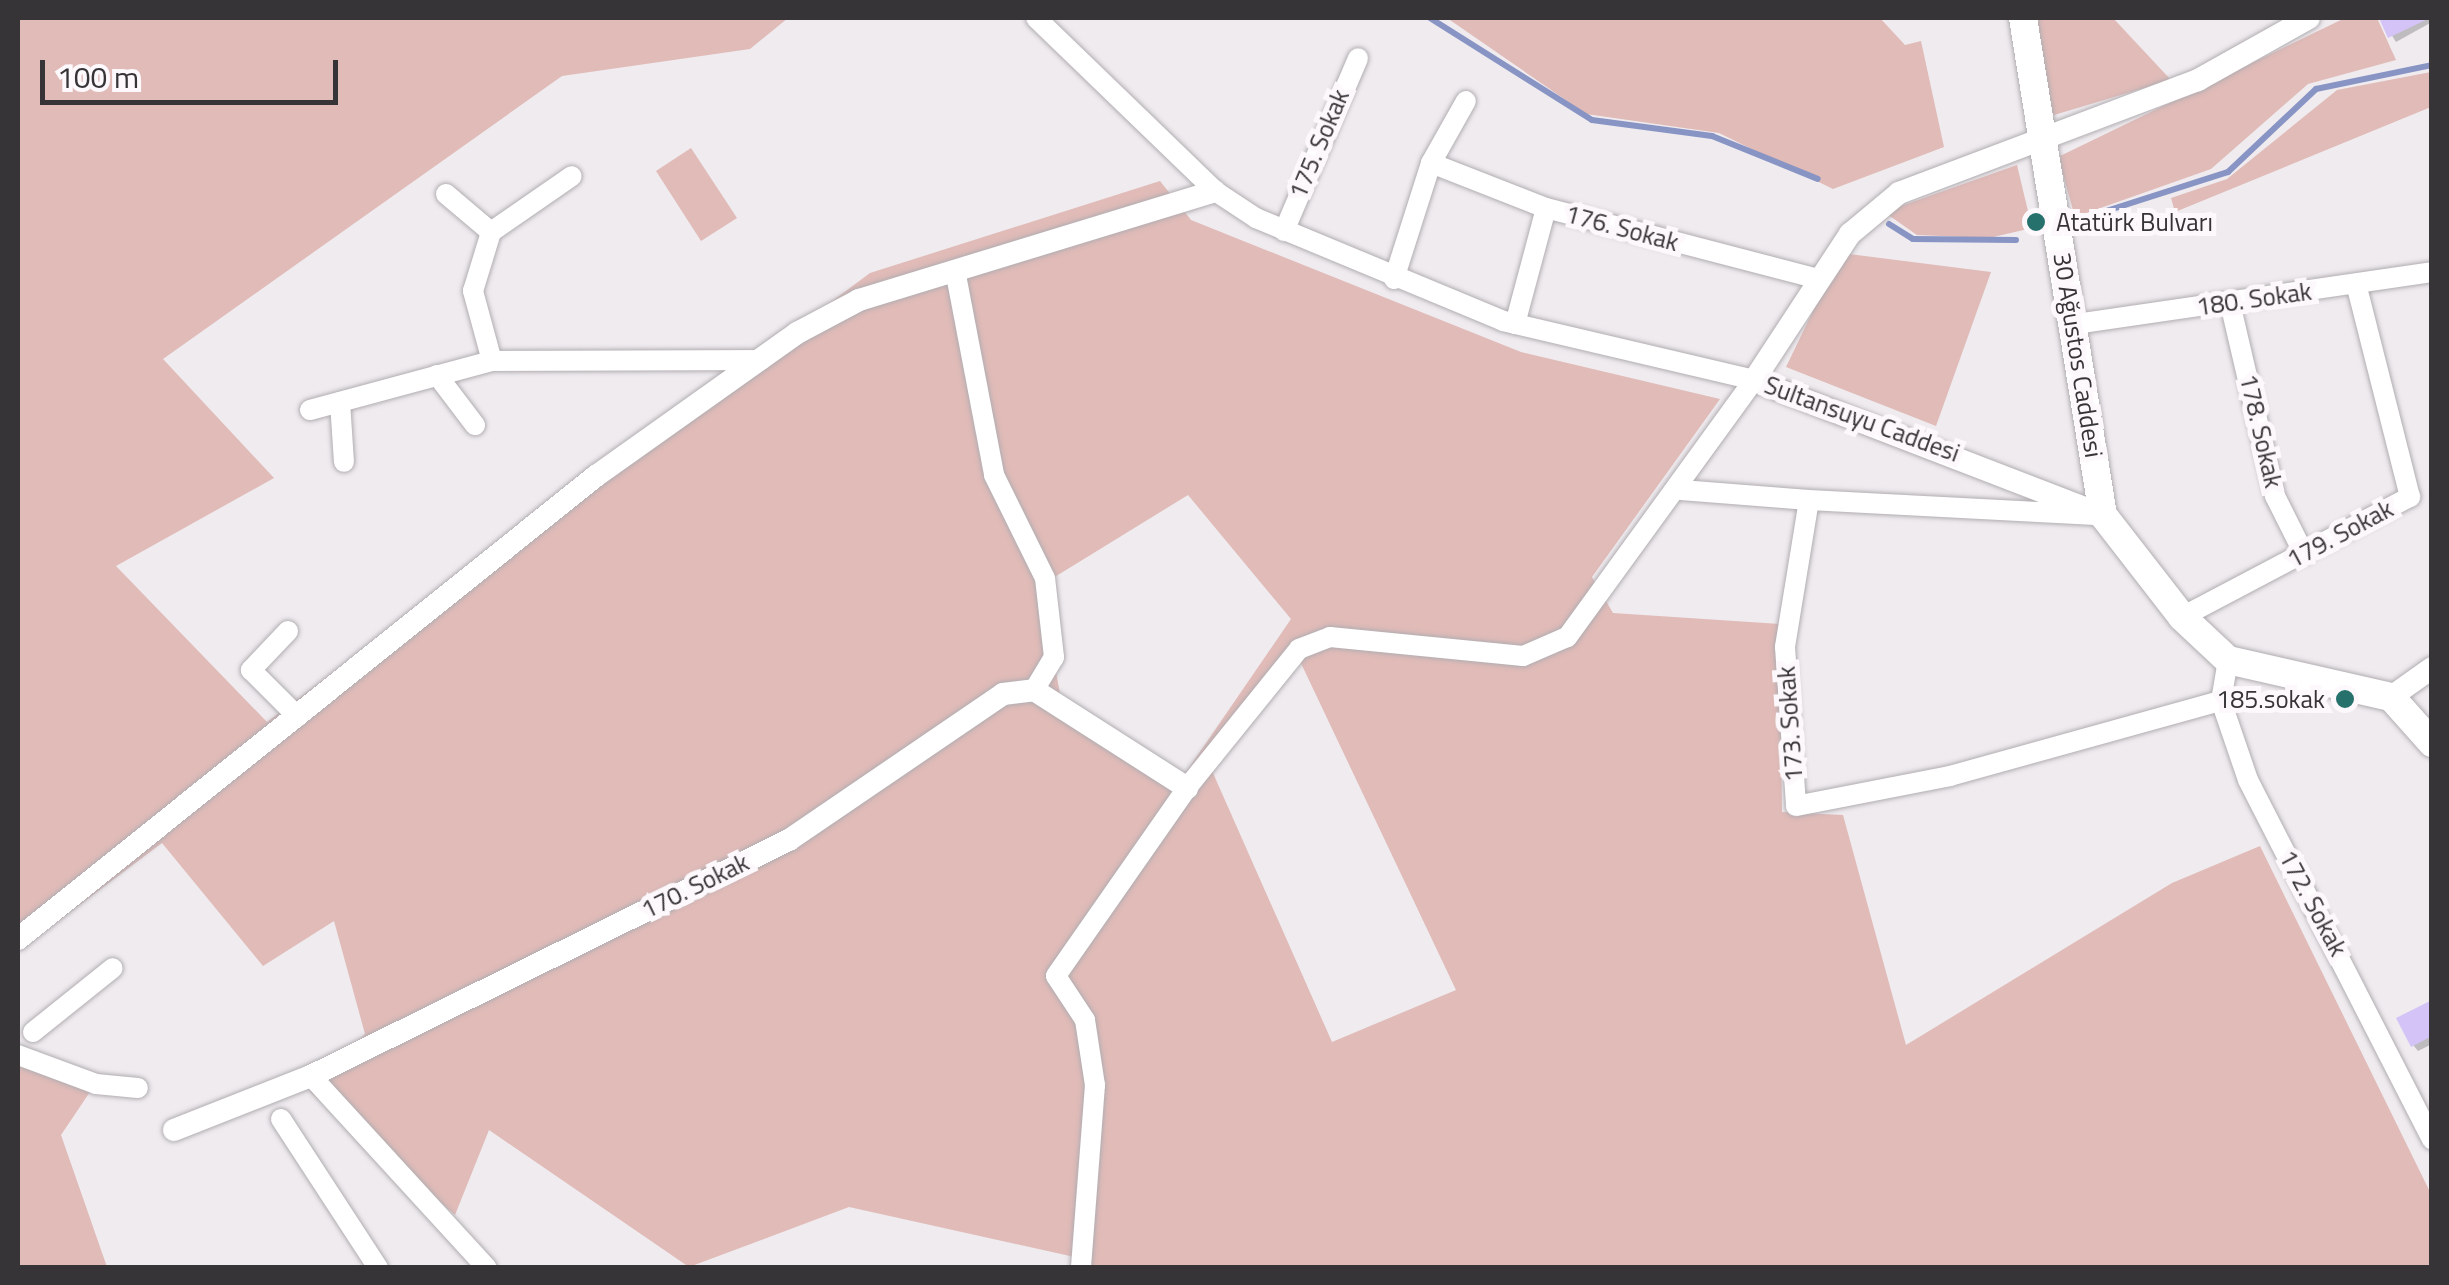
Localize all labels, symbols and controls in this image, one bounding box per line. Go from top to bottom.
scale bar [45,40,342,102]
text: 100 m [57,54,139,100]
street label: 175. Sokak [1283,85,1355,203]
street label: 176. Sokak [1562,198,1682,258]
place label: Atatürk Bulvarı [2056,207,2213,237]
marker: Atatürk Bulvarı [2025,211,2047,233]
street label: 30 Ağustos Caddesi [2047,250,2109,460]
street label: 180. Sokak [2194,276,2314,322]
street label: Sultansuyu Caddesi [1760,370,1964,468]
street label: 178. Sokak [2233,371,2289,491]
street label: 179. Sokak [2282,494,2398,574]
street label: 173. Sokak [1771,665,1809,783]
place label: 185.sokak [2216,684,2325,714]
marker: 185.sokak [2334,688,2356,710]
street label: 172. Sokak [2273,845,2353,961]
street label: 170. Sokak [636,847,754,925]

